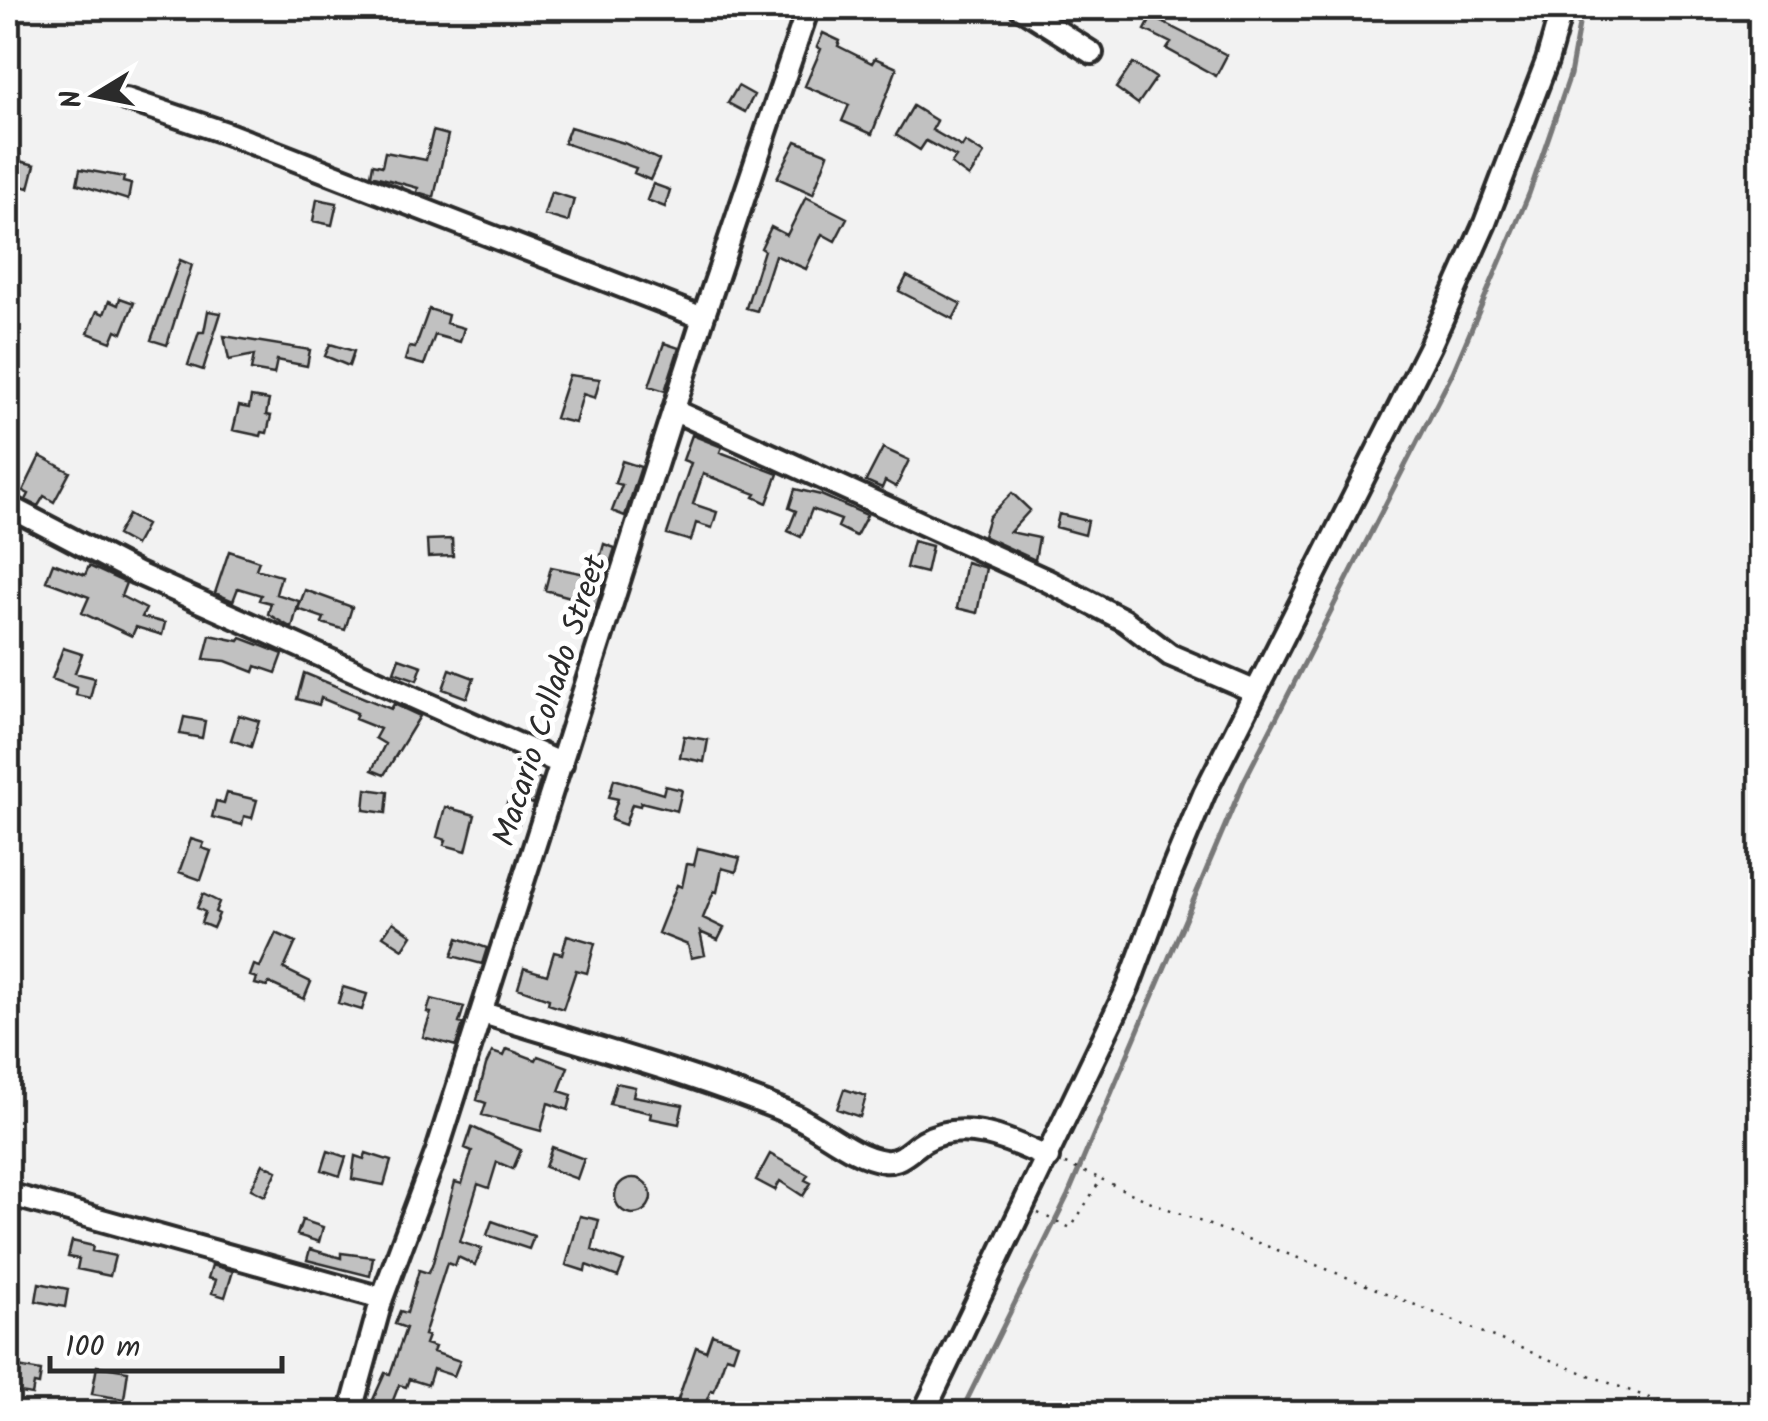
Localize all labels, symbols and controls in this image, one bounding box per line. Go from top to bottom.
north arrow [45,45,145,145]
text: N [49,86,97,112]
street label: Macario Collado Street [480,548,622,853]
scale bar [50,1311,282,1373]
text: 100 m [65,1324,140,1372]

